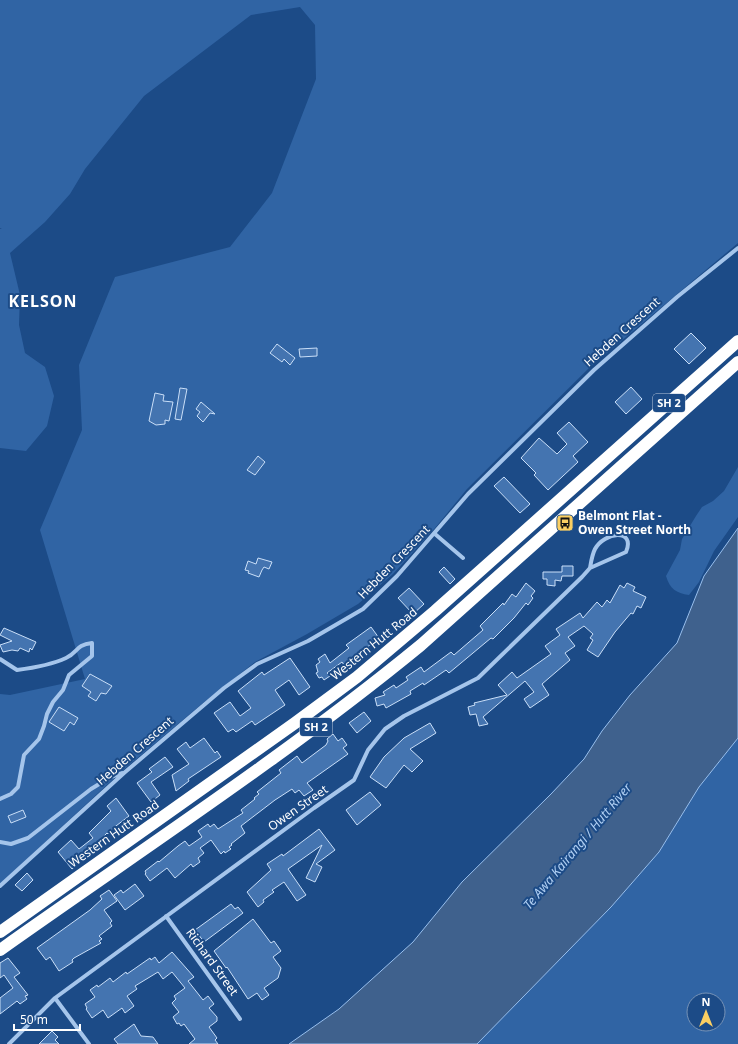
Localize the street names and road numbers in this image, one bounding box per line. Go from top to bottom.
street label: Hebden Crescent [580,292,664,370]
road number: SH 2 [653,394,685,412]
street label: Hebden Crescent [354,520,434,602]
street label: Western Hutt Road [327,603,421,684]
street label: Hebden Crescent [93,712,177,789]
road number: SH 2 [300,718,332,736]
street label: Owen Street [264,780,332,835]
street label: Western Hutt Road [65,796,162,871]
street label: Richard Street [182,925,243,999]

